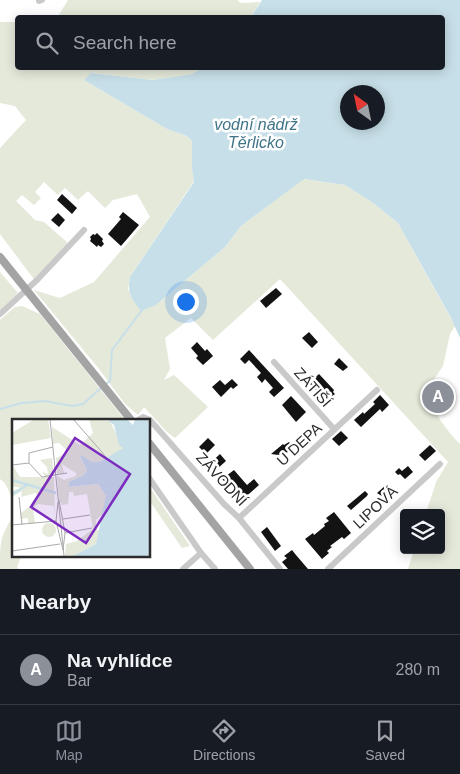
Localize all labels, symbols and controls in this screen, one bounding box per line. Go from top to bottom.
search box [15,15,445,70]
icon: search [33,29,61,57]
text: Search here [73,32,177,53]
north arrow [340,85,385,130]
water label: vodní nádrž Těrlicko [214,116,298,151]
your location [173,289,199,315]
street label: ZÁTIŠÍ [291,364,335,411]
pin: A [422,378,454,416]
inset map [12,419,150,556]
street label: U DEPA [273,419,325,469]
street label: ZÁVODNÍ [193,449,252,510]
street label: LIPOVÁ [349,482,401,532]
map controls [400,509,445,554]
button: layers [400,509,445,554]
text: Nearby [20,590,91,613]
text: Na vyhlídce [67,650,173,671]
text: A [30,661,42,678]
text: 280 m [396,661,440,678]
text: Bar [67,672,92,689]
tab: Map [55,717,83,763]
tab: Directions [193,717,255,763]
tab: Saved [365,717,405,763]

